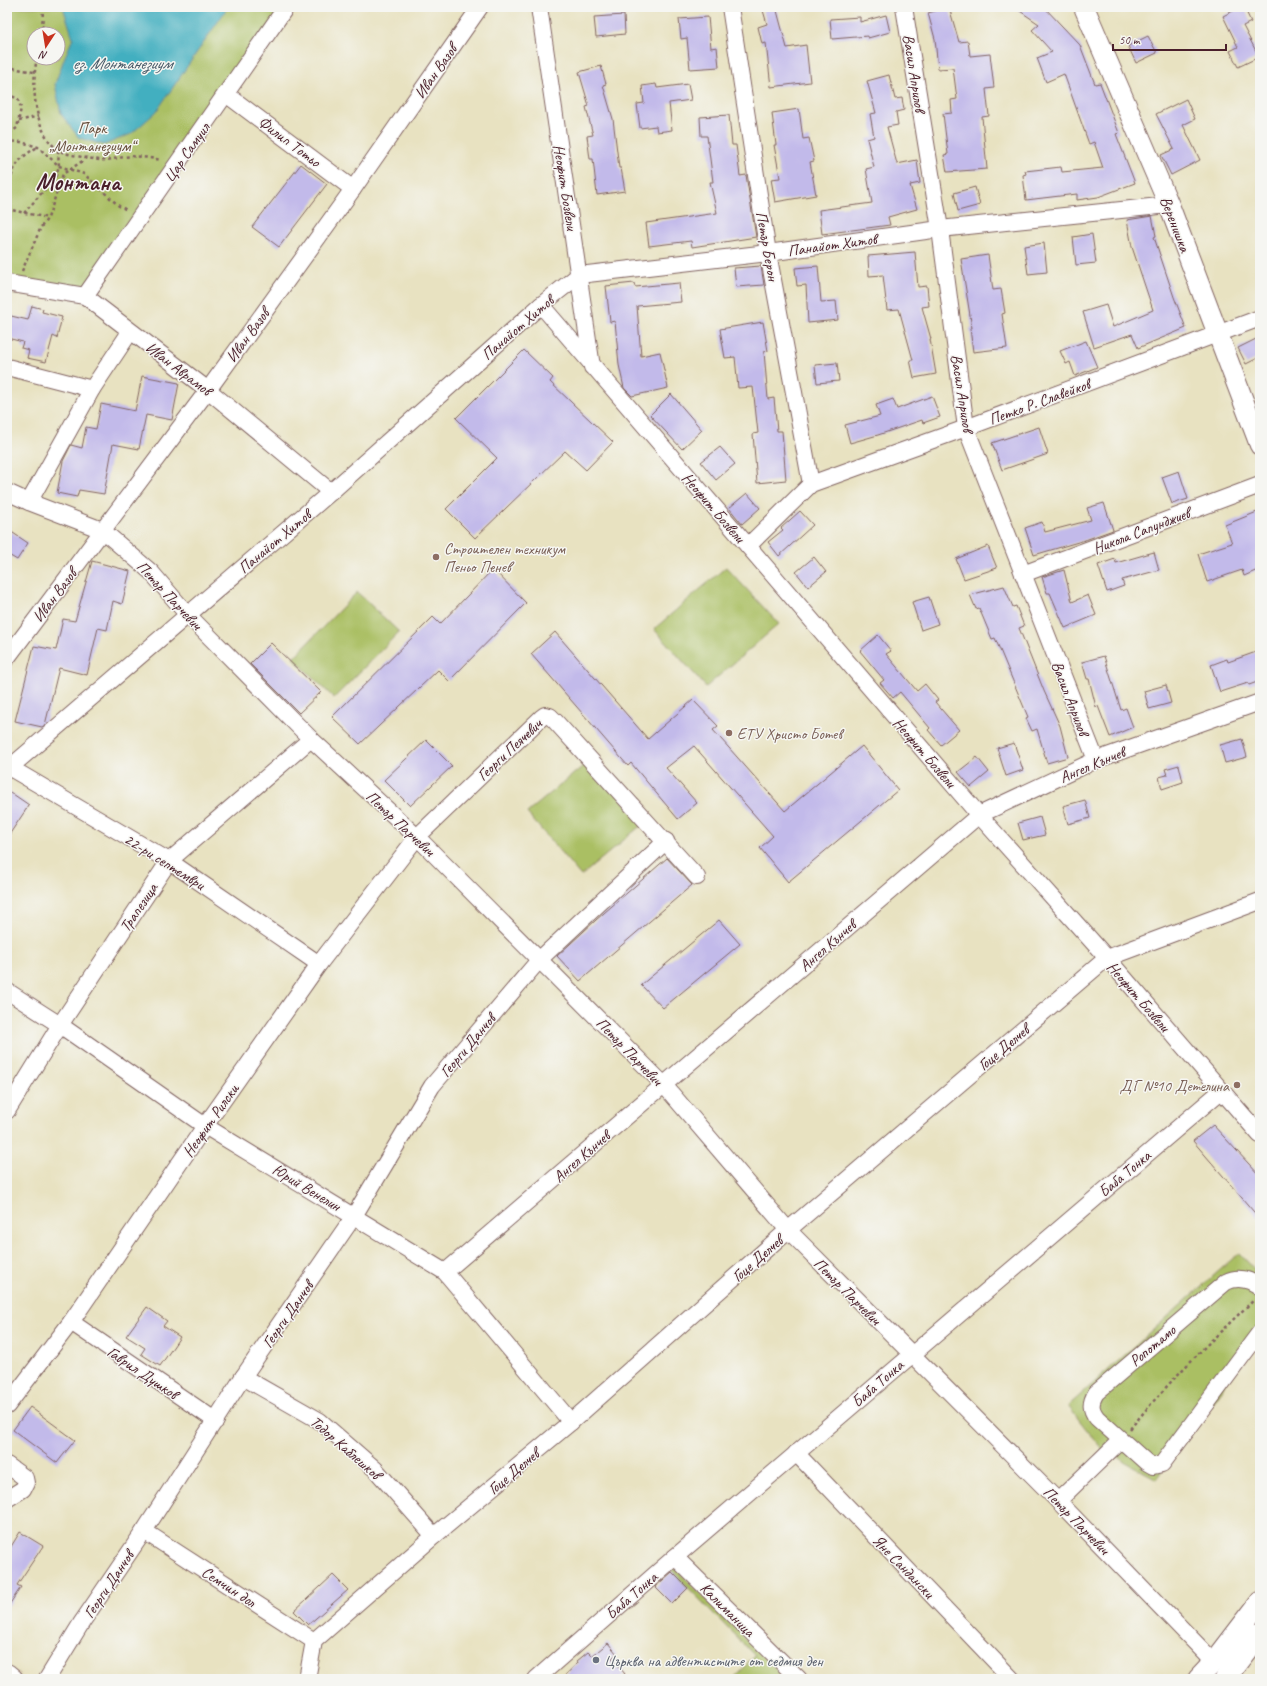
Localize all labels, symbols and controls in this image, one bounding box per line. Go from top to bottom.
north arrow [26,26,66,66]
scale bar [1113,26,1226,52]
text: 50 m [1119,32,1141,48]
street label: Васил Априлов [898,33,930,116]
street label: Иван Вазов [410,37,464,103]
text: N [37,48,49,63]
water label: ез. Монтанезиум [72,53,175,75]
street label: Филип Тотьо [254,112,326,173]
park label: Парк „Монтанезиум“ [49,118,138,156]
street label: Цар Самуил [159,118,216,186]
street label: Неофит Бозвели [548,143,582,233]
district label: Монтана [36,167,123,197]
street label: Веренишка [1155,194,1195,256]
street label: Петър Берон [751,210,783,284]
street label: Панайот Хитов [787,228,881,261]
street label: Панайот Хитов [477,289,560,365]
street label: Иван Вазов [222,301,277,366]
street label: Иван Аврамов [141,338,218,402]
street label: Васил Априлов [946,353,978,436]
street label: Петко Р. Славейков [986,373,1096,429]
street label: Неофит Бозвели [677,468,750,548]
street label: Никола Сапунджиев [1090,502,1196,559]
street label: Панайот Хитов [234,503,318,578]
place label: Строителен техникум Пеньо Пенев [444,539,566,577]
marker: Строителен техникум Пеньо Пенев [431,552,441,562]
street label: Петър Парчевич [132,557,207,635]
street label: Иван Вазов [28,562,84,626]
street label: Васил Априлов [1047,658,1095,741]
street label: Неофит Бозвели [888,713,961,793]
street label: Георги Пеячевич [473,714,547,785]
place label: ЕТУ Христо Ботев [737,724,845,744]
marker: ЕТУ Христо Ботев [724,728,734,738]
street label: Ангел Кънчев [1057,741,1131,788]
street label: Петър Парчевич [362,787,440,862]
street label: 22-ри септември [120,829,209,895]
street label: Трапезица [115,878,163,936]
street label: Ангел Кънчев [795,914,863,976]
street label: Неофит Бозвели [1102,957,1175,1037]
street label: Георги Данчов [435,1007,502,1081]
street label: Петър Парчевич [592,1013,668,1091]
street label: Гоце Делчев [974,1018,1037,1075]
place label: ДГ №10 Детелина [1120,1076,1230,1096]
street label: Неофит Рилски [178,1079,244,1161]
marker: ДГ №10 Детелина [1232,1080,1242,1090]
street label: Ангел Кънчев [549,1125,617,1187]
street label: Баба Тонка [1094,1145,1156,1202]
street label: Юрий Венелин [269,1160,345,1217]
street label: Гоце Делчев [728,1228,790,1286]
street label: Петър Парчевич [809,1254,886,1330]
street label: Георги Данчов [258,1275,320,1352]
street label: Ропотамо [1125,1320,1181,1371]
street label: Гаврил Душков [103,1342,184,1406]
street label: Баба Тонка [847,1355,909,1412]
street label: Тодор Каблешков [306,1412,388,1487]
street label: Гоце Делчев [484,1442,547,1499]
street label: Петър Парчевич [1039,1482,1115,1560]
street label: Яне Сандански [868,1531,939,1603]
street label: Георги Данчов [79,1544,140,1622]
street label: Семчин дол [198,1562,260,1612]
street label: Баба Тонка [601,1567,663,1624]
street label: Калиманица [696,1578,760,1642]
place label: Църква на адвентистите от седмия ден [604,1651,824,1671]
marker: Църква на адвентистите от седмия ден [591,1655,601,1665]

